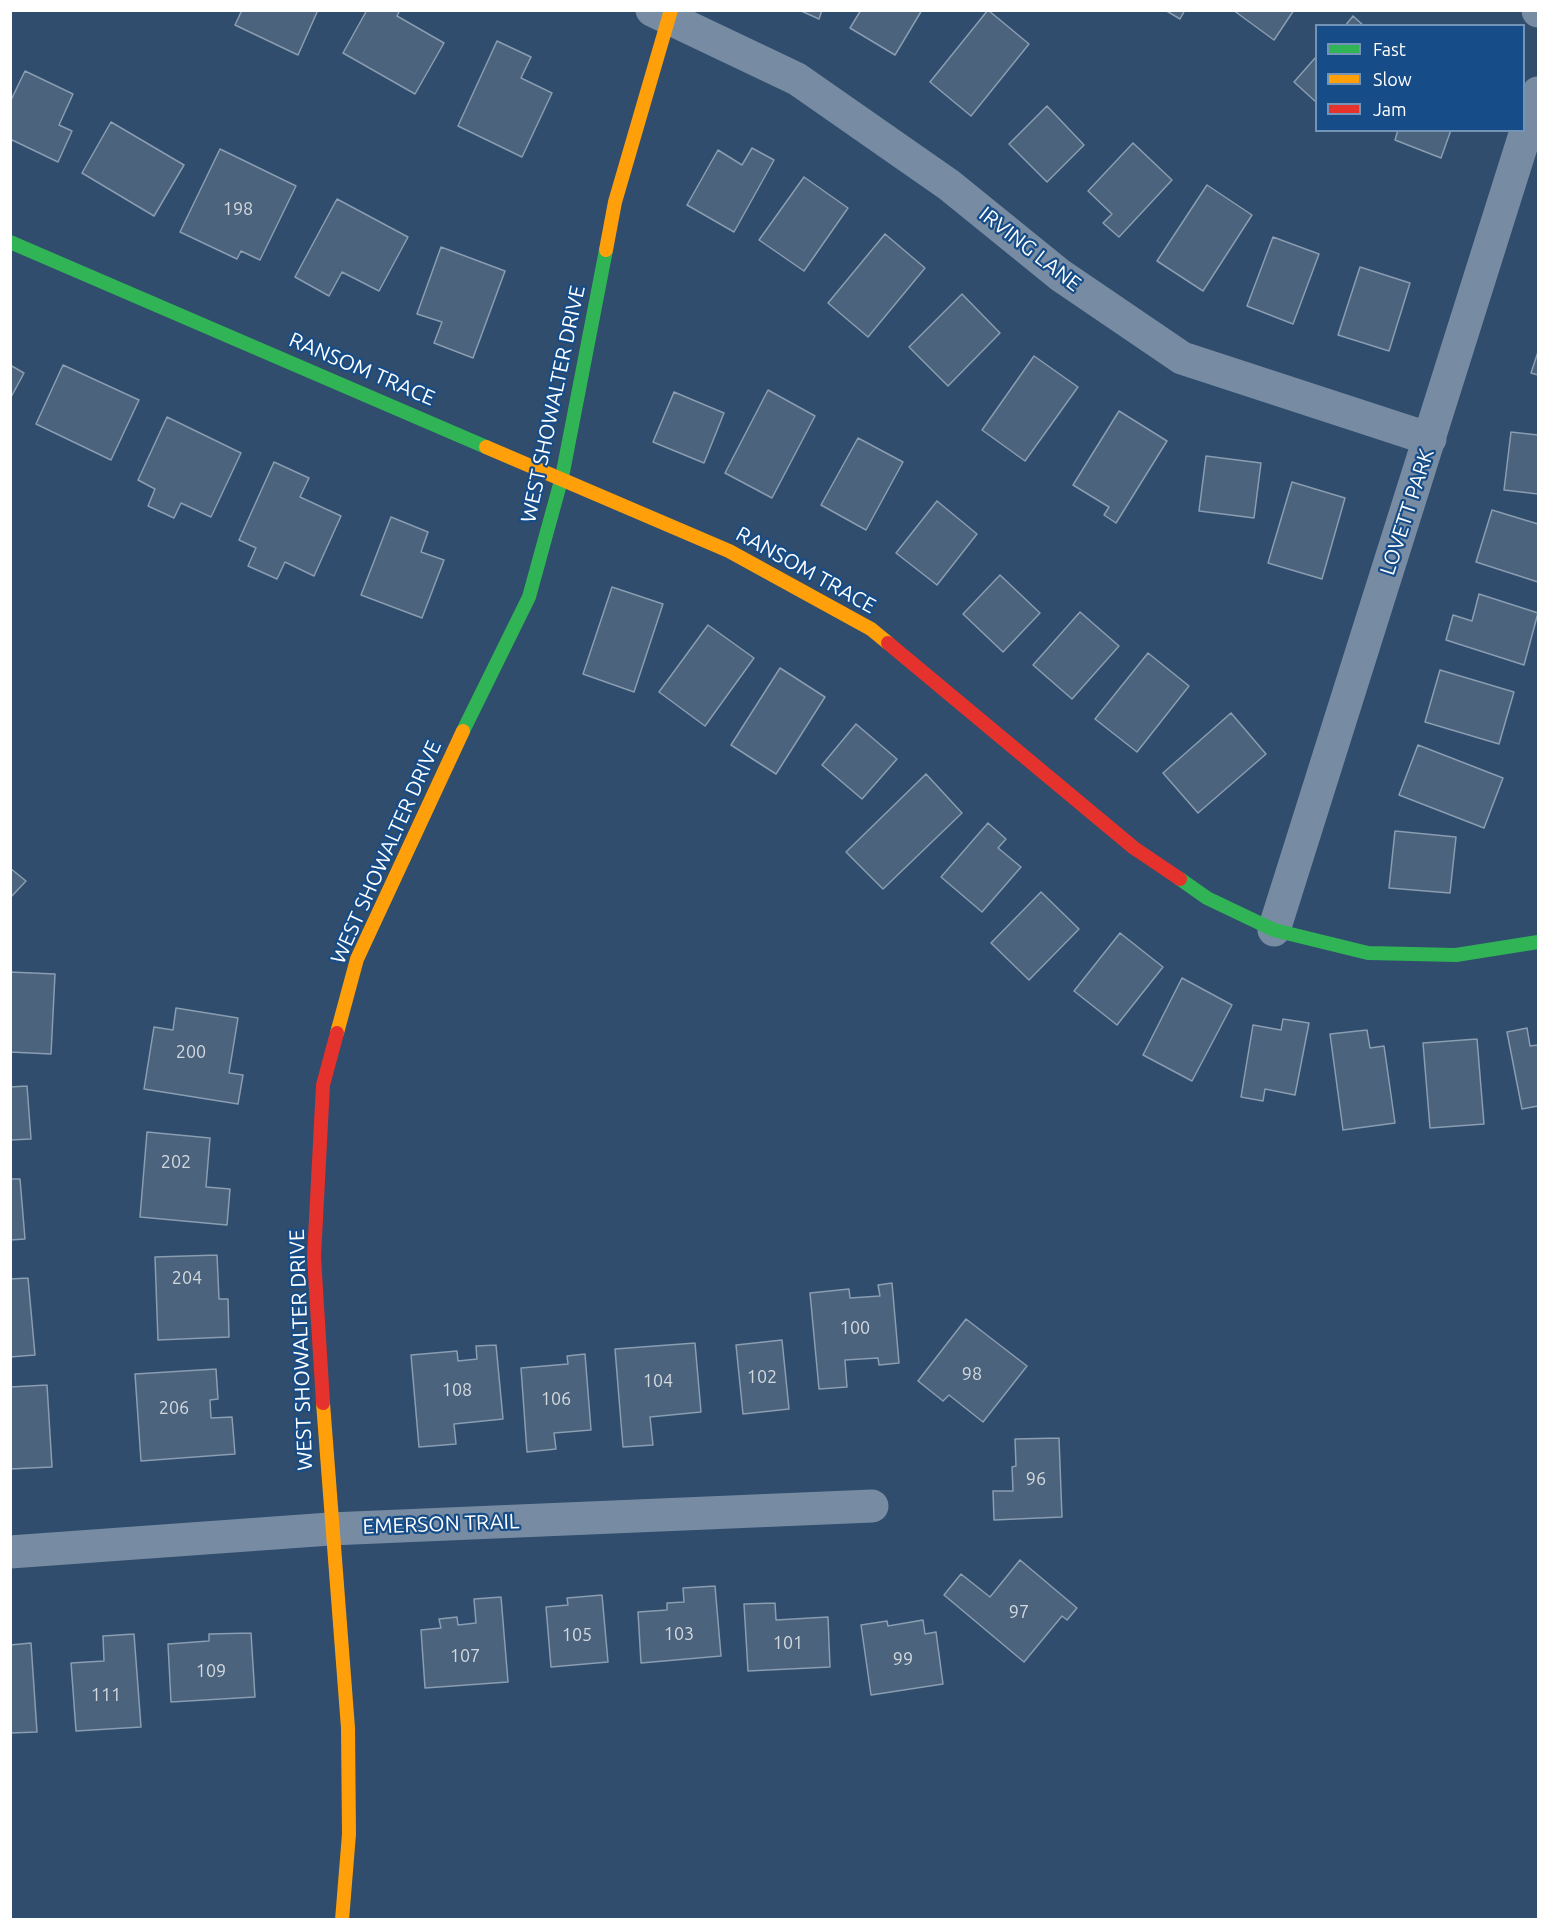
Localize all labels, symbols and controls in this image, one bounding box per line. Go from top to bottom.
legend [1315,24,1525,132]
text: Fast [1373,39,1406,59]
text: Slow [1373,69,1412,89]
text: Jam [1373,99,1407,119]
house number: 198 [223,198,253,220]
street label: IRVING LANE [974,201,1086,297]
street label: WEST SHOWALTER DRIVE [516,283,590,525]
street label: RANSOM TRACE [285,327,439,411]
street label: LOVETT PARK [1375,446,1439,578]
street label: RANSOM TRACE [732,521,880,619]
street label: WEST SHOWALTER DRIVE [325,736,447,968]
house number: 200 [176,1041,206,1063]
house number: 202 [161,1151,191,1173]
street label: WEST SHOWALTER DRIVE [284,1229,318,1471]
house number: 204 [172,1267,202,1289]
house number: 100 [840,1317,870,1339]
house number: 98 [962,1363,982,1385]
house number: 102 [747,1366,777,1388]
house number: 104 [643,1370,673,1392]
house number: 108 [442,1379,472,1401]
house number: 106 [541,1388,571,1410]
house number: 206 [159,1397,189,1419]
house number: 96 [1026,1468,1046,1490]
street label: EMERSON TRAIL [362,1509,520,1539]
house number: 97 [1009,1601,1029,1623]
house number: 103 [664,1623,694,1645]
house number: 105 [562,1624,592,1646]
house number: 101 [773,1632,803,1654]
house number: 107 [450,1645,480,1667]
house number: 99 [893,1648,913,1670]
house number: 109 [196,1660,226,1682]
house number: 111 [91,1684,121,1706]

